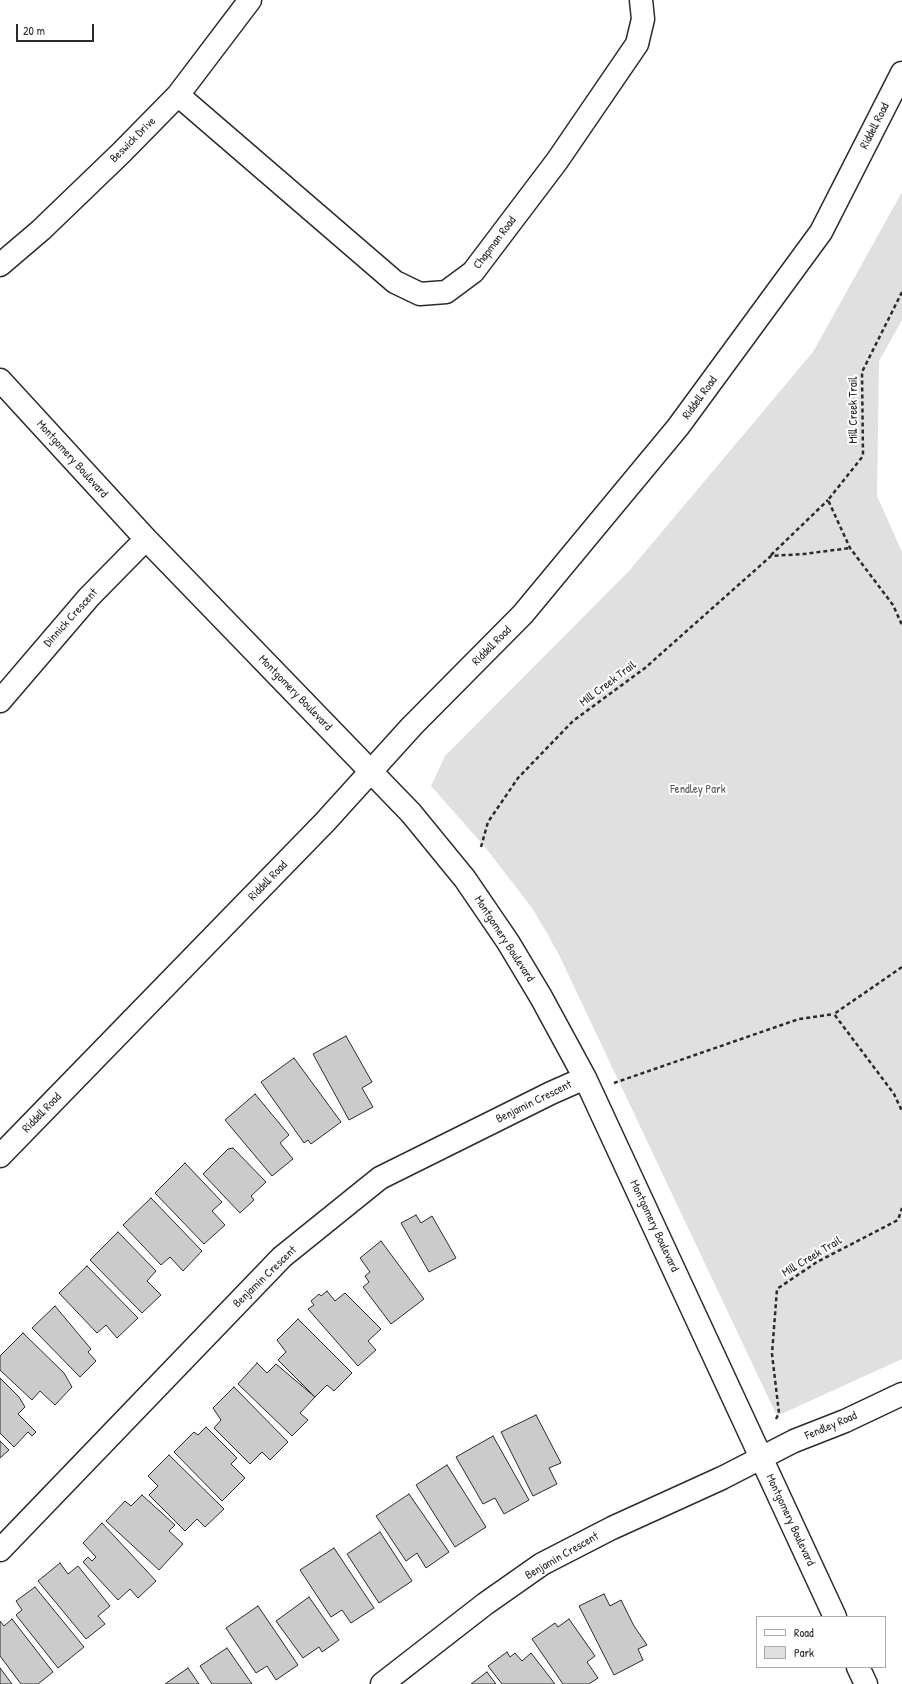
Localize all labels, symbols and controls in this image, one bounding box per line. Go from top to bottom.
scale bar [18,16,96,42]
text: 20 m [23,22,45,39]
street label: Riddell Road [857,101,893,151]
street label: Beswick Drive [107,114,159,166]
street label: Chapman Road [471,214,519,272]
street label: Riddell Road [680,374,720,422]
street label: Mill Creek Trail [847,376,861,444]
street label: Montgomery Boulevard [33,417,111,501]
street label: Dinnick Crescent [41,586,101,650]
street label: Riddell Road [469,623,515,669]
street label: Montgomery Boulevard [255,652,335,734]
street label: Mill Creek Trail [577,658,639,710]
park label: Fendley Park [670,783,726,797]
street label: Riddell Road [245,858,291,904]
street label: Montgomery Boulevard [471,893,537,985]
street label: Benjamin Crescent [494,1077,574,1127]
street label: Riddell Road [19,1090,65,1136]
street label: Montgomery Boulevard [626,1178,682,1274]
street label: Mill Creek Trail [780,1234,844,1280]
street label: Benjamin Crescent [230,1243,300,1311]
street label: Fendley Road [803,1409,859,1443]
street label: Montgomery Boulevard [762,1472,818,1568]
street label: Benjamin Crescent [523,1529,601,1583]
legend [756,1616,886,1668]
text: Road [794,1624,814,1641]
text: Park [794,1644,814,1661]

